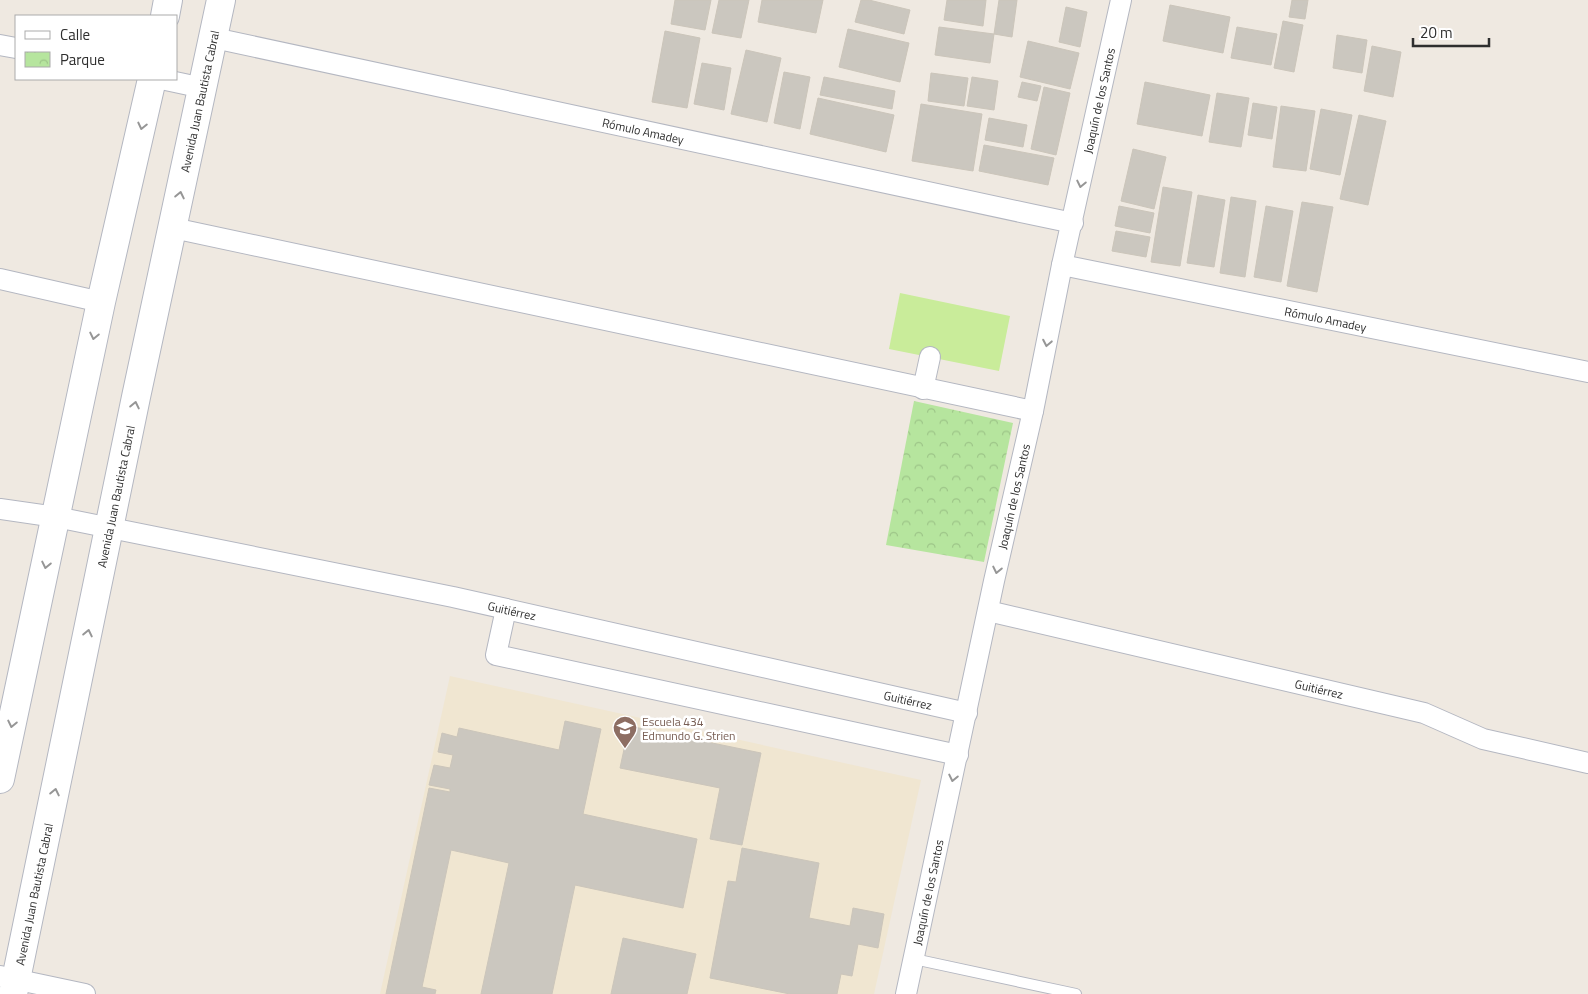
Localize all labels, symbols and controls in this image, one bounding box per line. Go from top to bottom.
legend [15,15,178,80]
scale bar [1413,15,1489,47]
text: 20 m [1420,21,1453,44]
text: Calle [60,23,90,46]
street label: Avenida Juan Bautista Cabral [175,29,224,174]
street label: Joaquín de los Santos [1078,46,1120,155]
text: Parque [60,48,105,71]
street label: Rómulo Amadey [600,112,686,149]
one-way arrow [137,122,148,131]
one-way arrow [1076,180,1087,189]
one-way arrow [174,191,185,200]
street label: Rómulo Amadey [1283,301,1368,336]
one-way arrow [89,332,100,340]
one-way arrow [1042,339,1053,348]
one-way arrow [129,401,140,410]
street label: Avenida Juan Bautista Cabral [92,424,139,569]
street label: Joaquín de los Santos [992,441,1035,551]
one-way arrow [41,560,52,569]
one-way arrow [992,566,1003,575]
street label: Guitiérrez [486,596,538,625]
one-way arrow [82,629,93,637]
street label: Guitiérrez [1293,674,1345,703]
street label: Guitiérrez [882,685,934,714]
place label: Escuela 434 Edmundo G. Strien [642,712,736,745]
school or university icon: Escuela 434 Edmundo G. Strien [612,715,638,749]
one-way arrow [7,719,18,728]
one-way arrow [948,774,959,783]
one-way arrow [49,788,60,797]
street label: Avenida Juan Bautista Cabral [10,821,57,967]
street label: Joaquín de los Santos [907,837,948,947]

